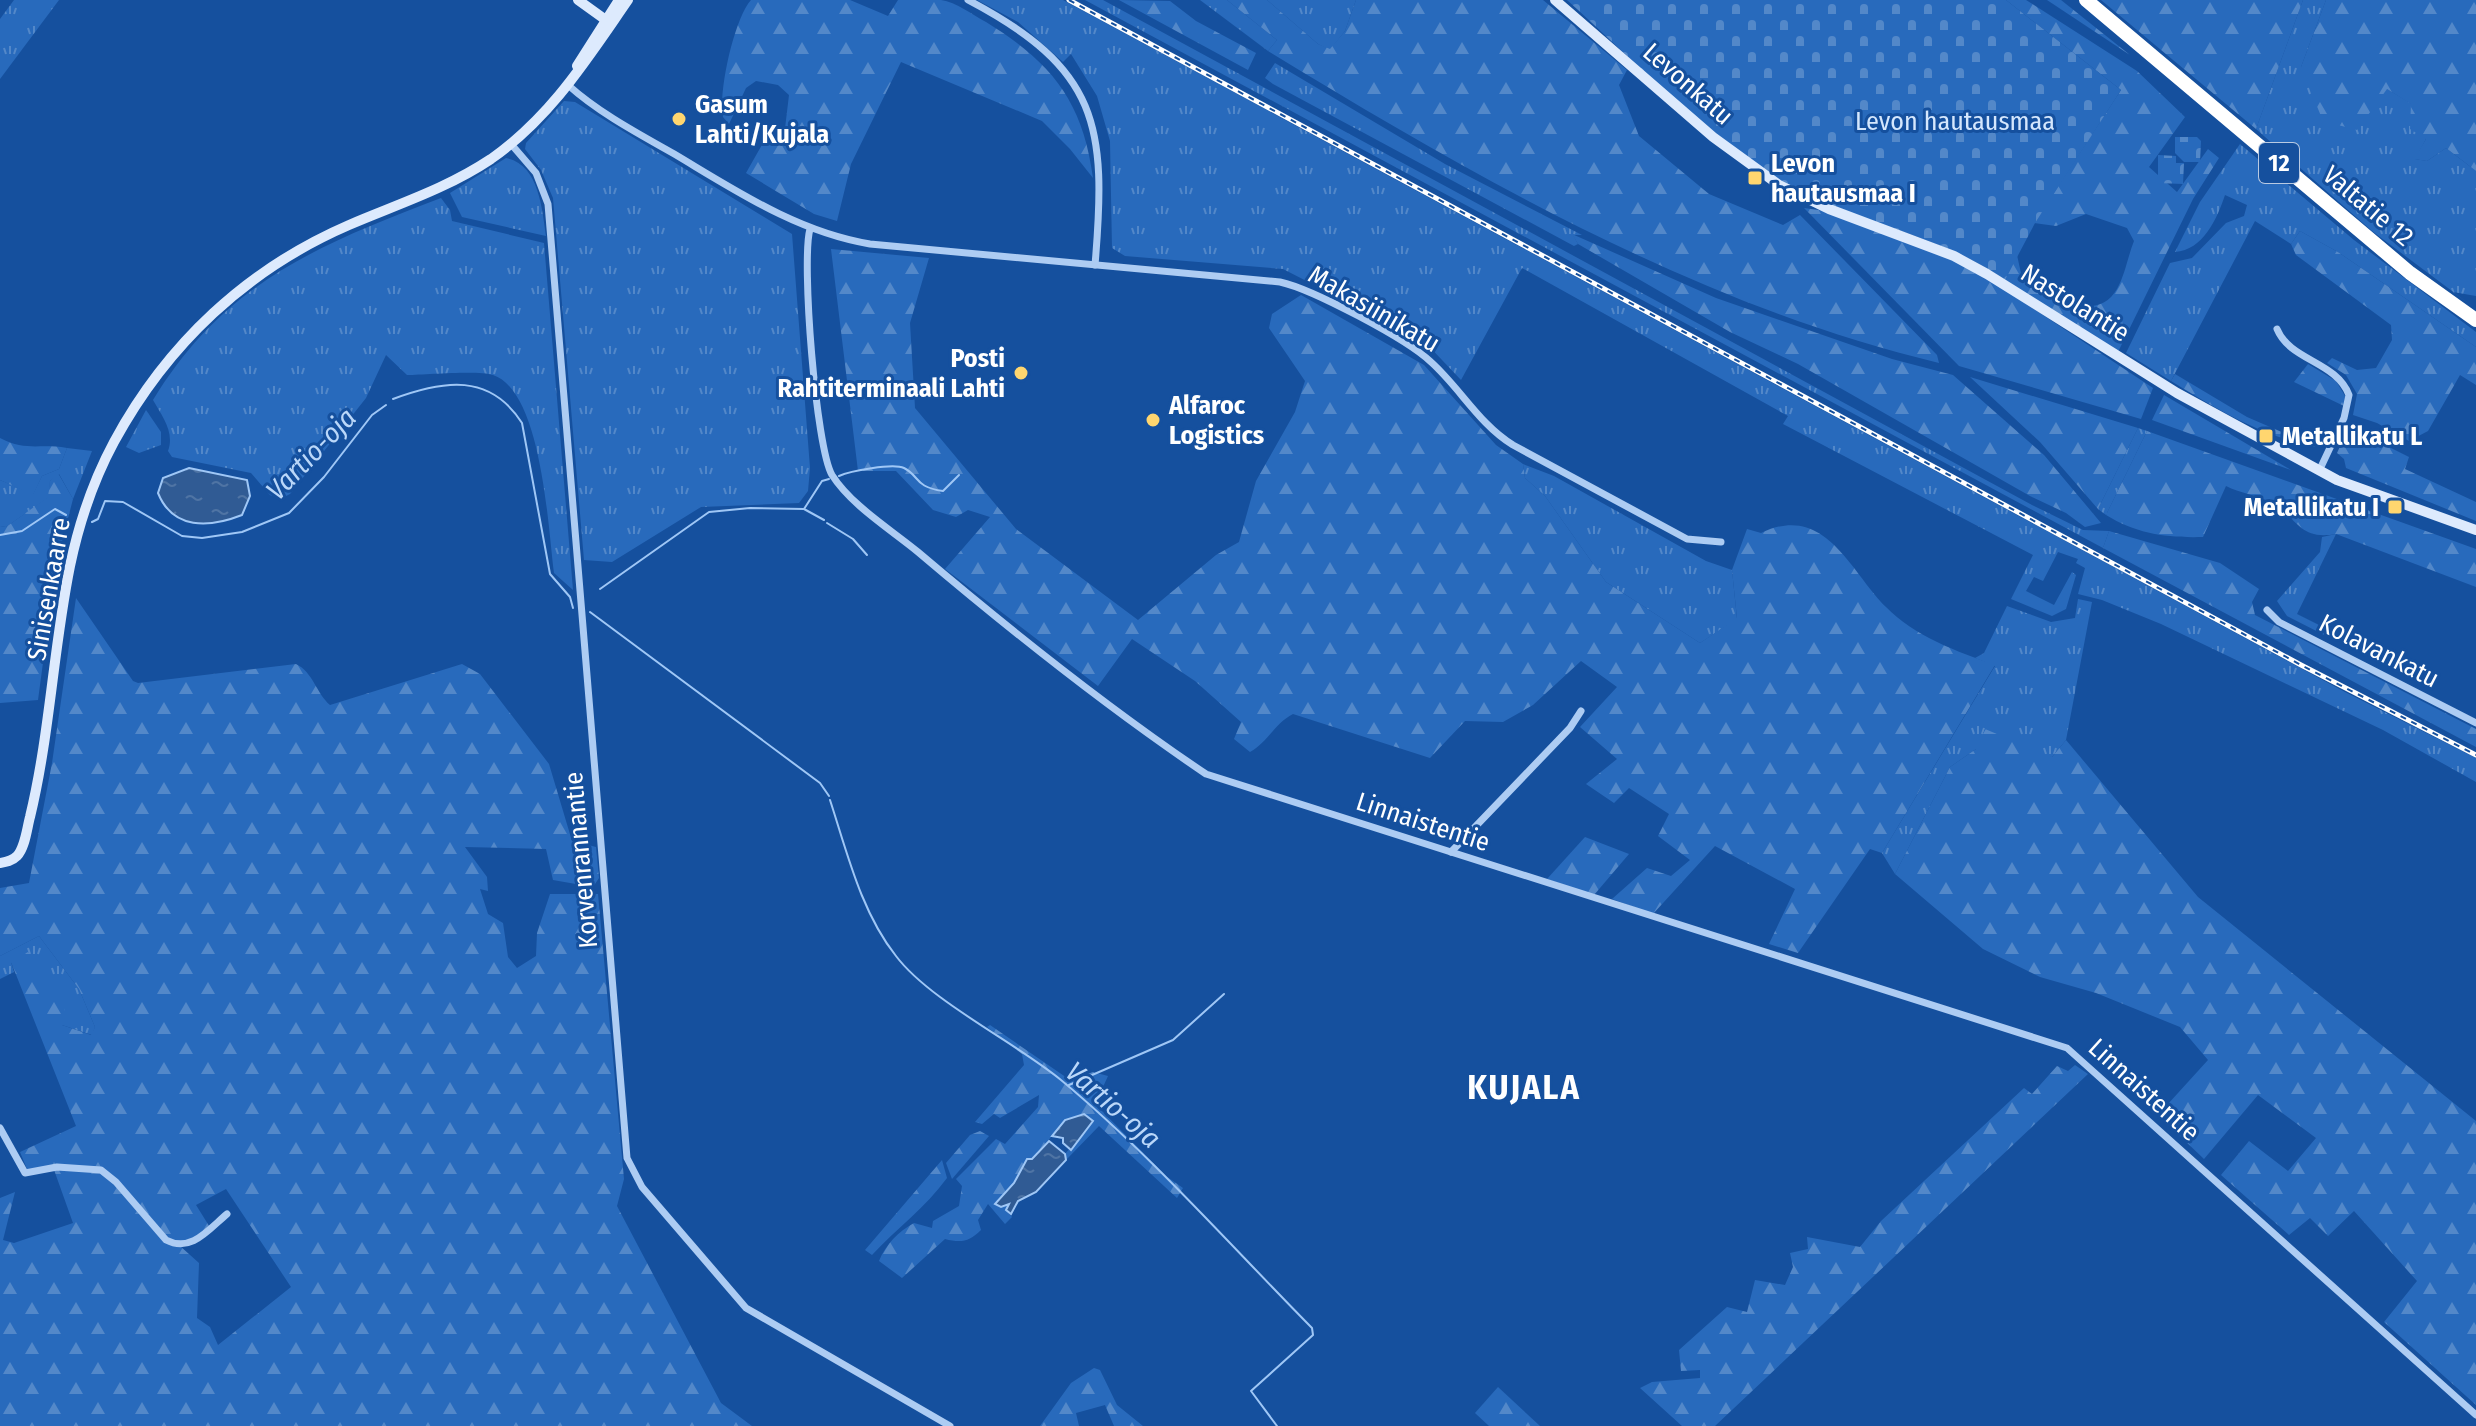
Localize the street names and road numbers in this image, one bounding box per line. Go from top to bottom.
street label: Levonkatu [1637,37,1739,131]
road number: 12 [2259,143,2299,183]
street label: Valtatie 12 [2317,159,2419,253]
street label: Nastolantie [2015,257,2135,349]
street label: Makasiinikatu [1303,259,1445,359]
street label: Sinisenkaarre [21,515,77,663]
street label: Kolavankatu [2314,608,2444,694]
street label: Korvenrannantie [558,771,604,949]
street label: Linnaistentie [1352,786,1494,858]
street label: Linnaistentie [2082,1032,2206,1148]

